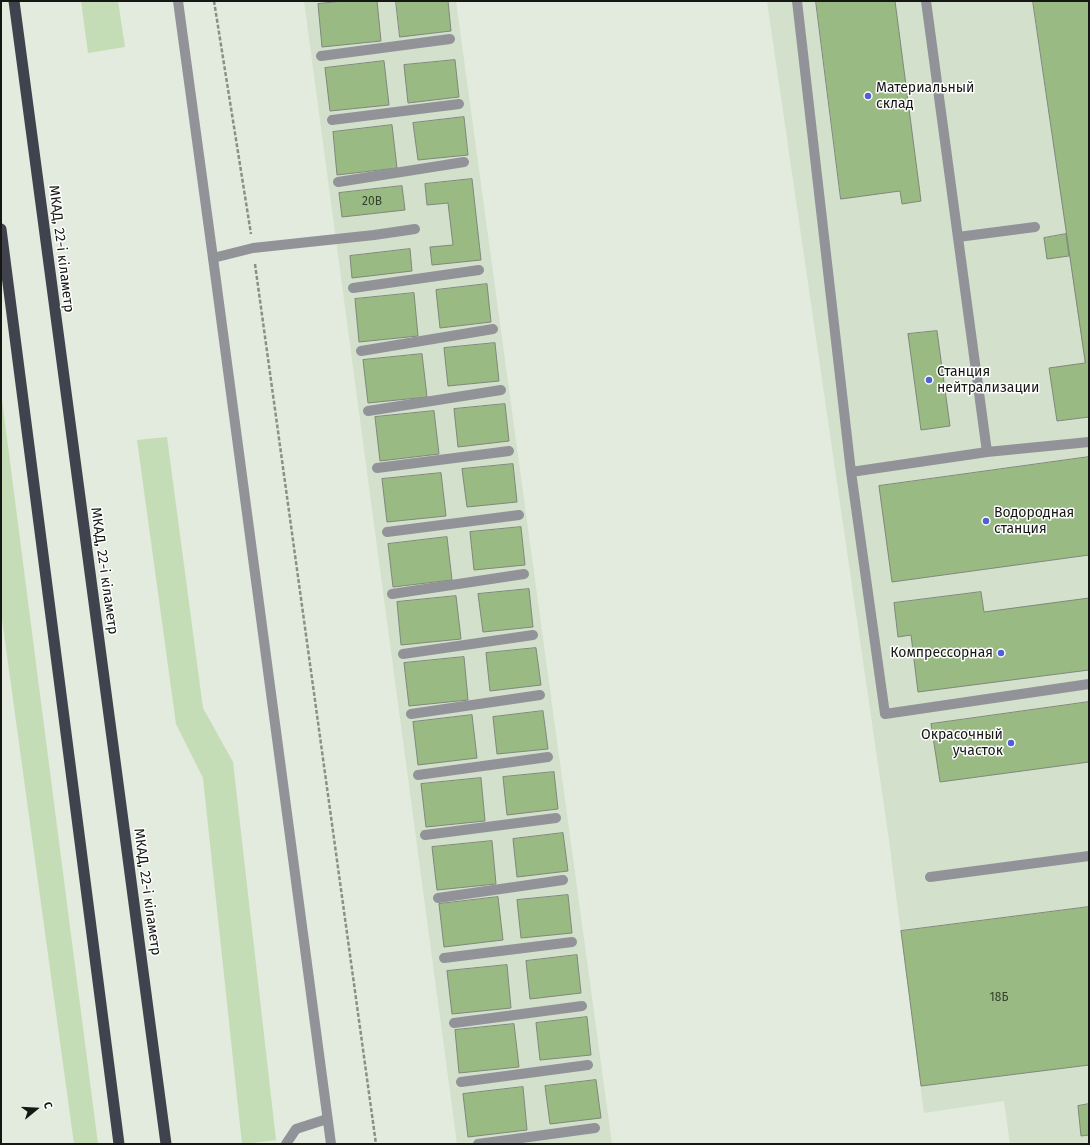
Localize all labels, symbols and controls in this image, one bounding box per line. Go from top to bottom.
place label: Материальный склад [876,80,974,112]
marker: Материальный склад [863,91,873,101]
street label: МКАД, 22-і кіламетр [45,184,77,314]
house number: 20В [362,195,382,209]
place label: Станция нейтрализации [937,364,1039,396]
marker: Станция нейтрализации [924,375,934,385]
place label: Водородная станция [994,505,1074,538]
street label: МКАД, 22-і кіламетр [87,506,121,636]
marker: Водородная станция [981,516,991,526]
place label: Компрессорная [890,645,993,661]
marker: Компрессорная [996,648,1006,658]
place label: Окрасочный участок [921,727,1003,760]
marker: Окрасочный участок [1006,738,1016,748]
street label: МКАД, 22-і кіламетр [130,827,164,957]
house number: 18Б [990,991,1008,1005]
north arrow [16,1089,56,1129]
text: С [41,1100,55,1110]

